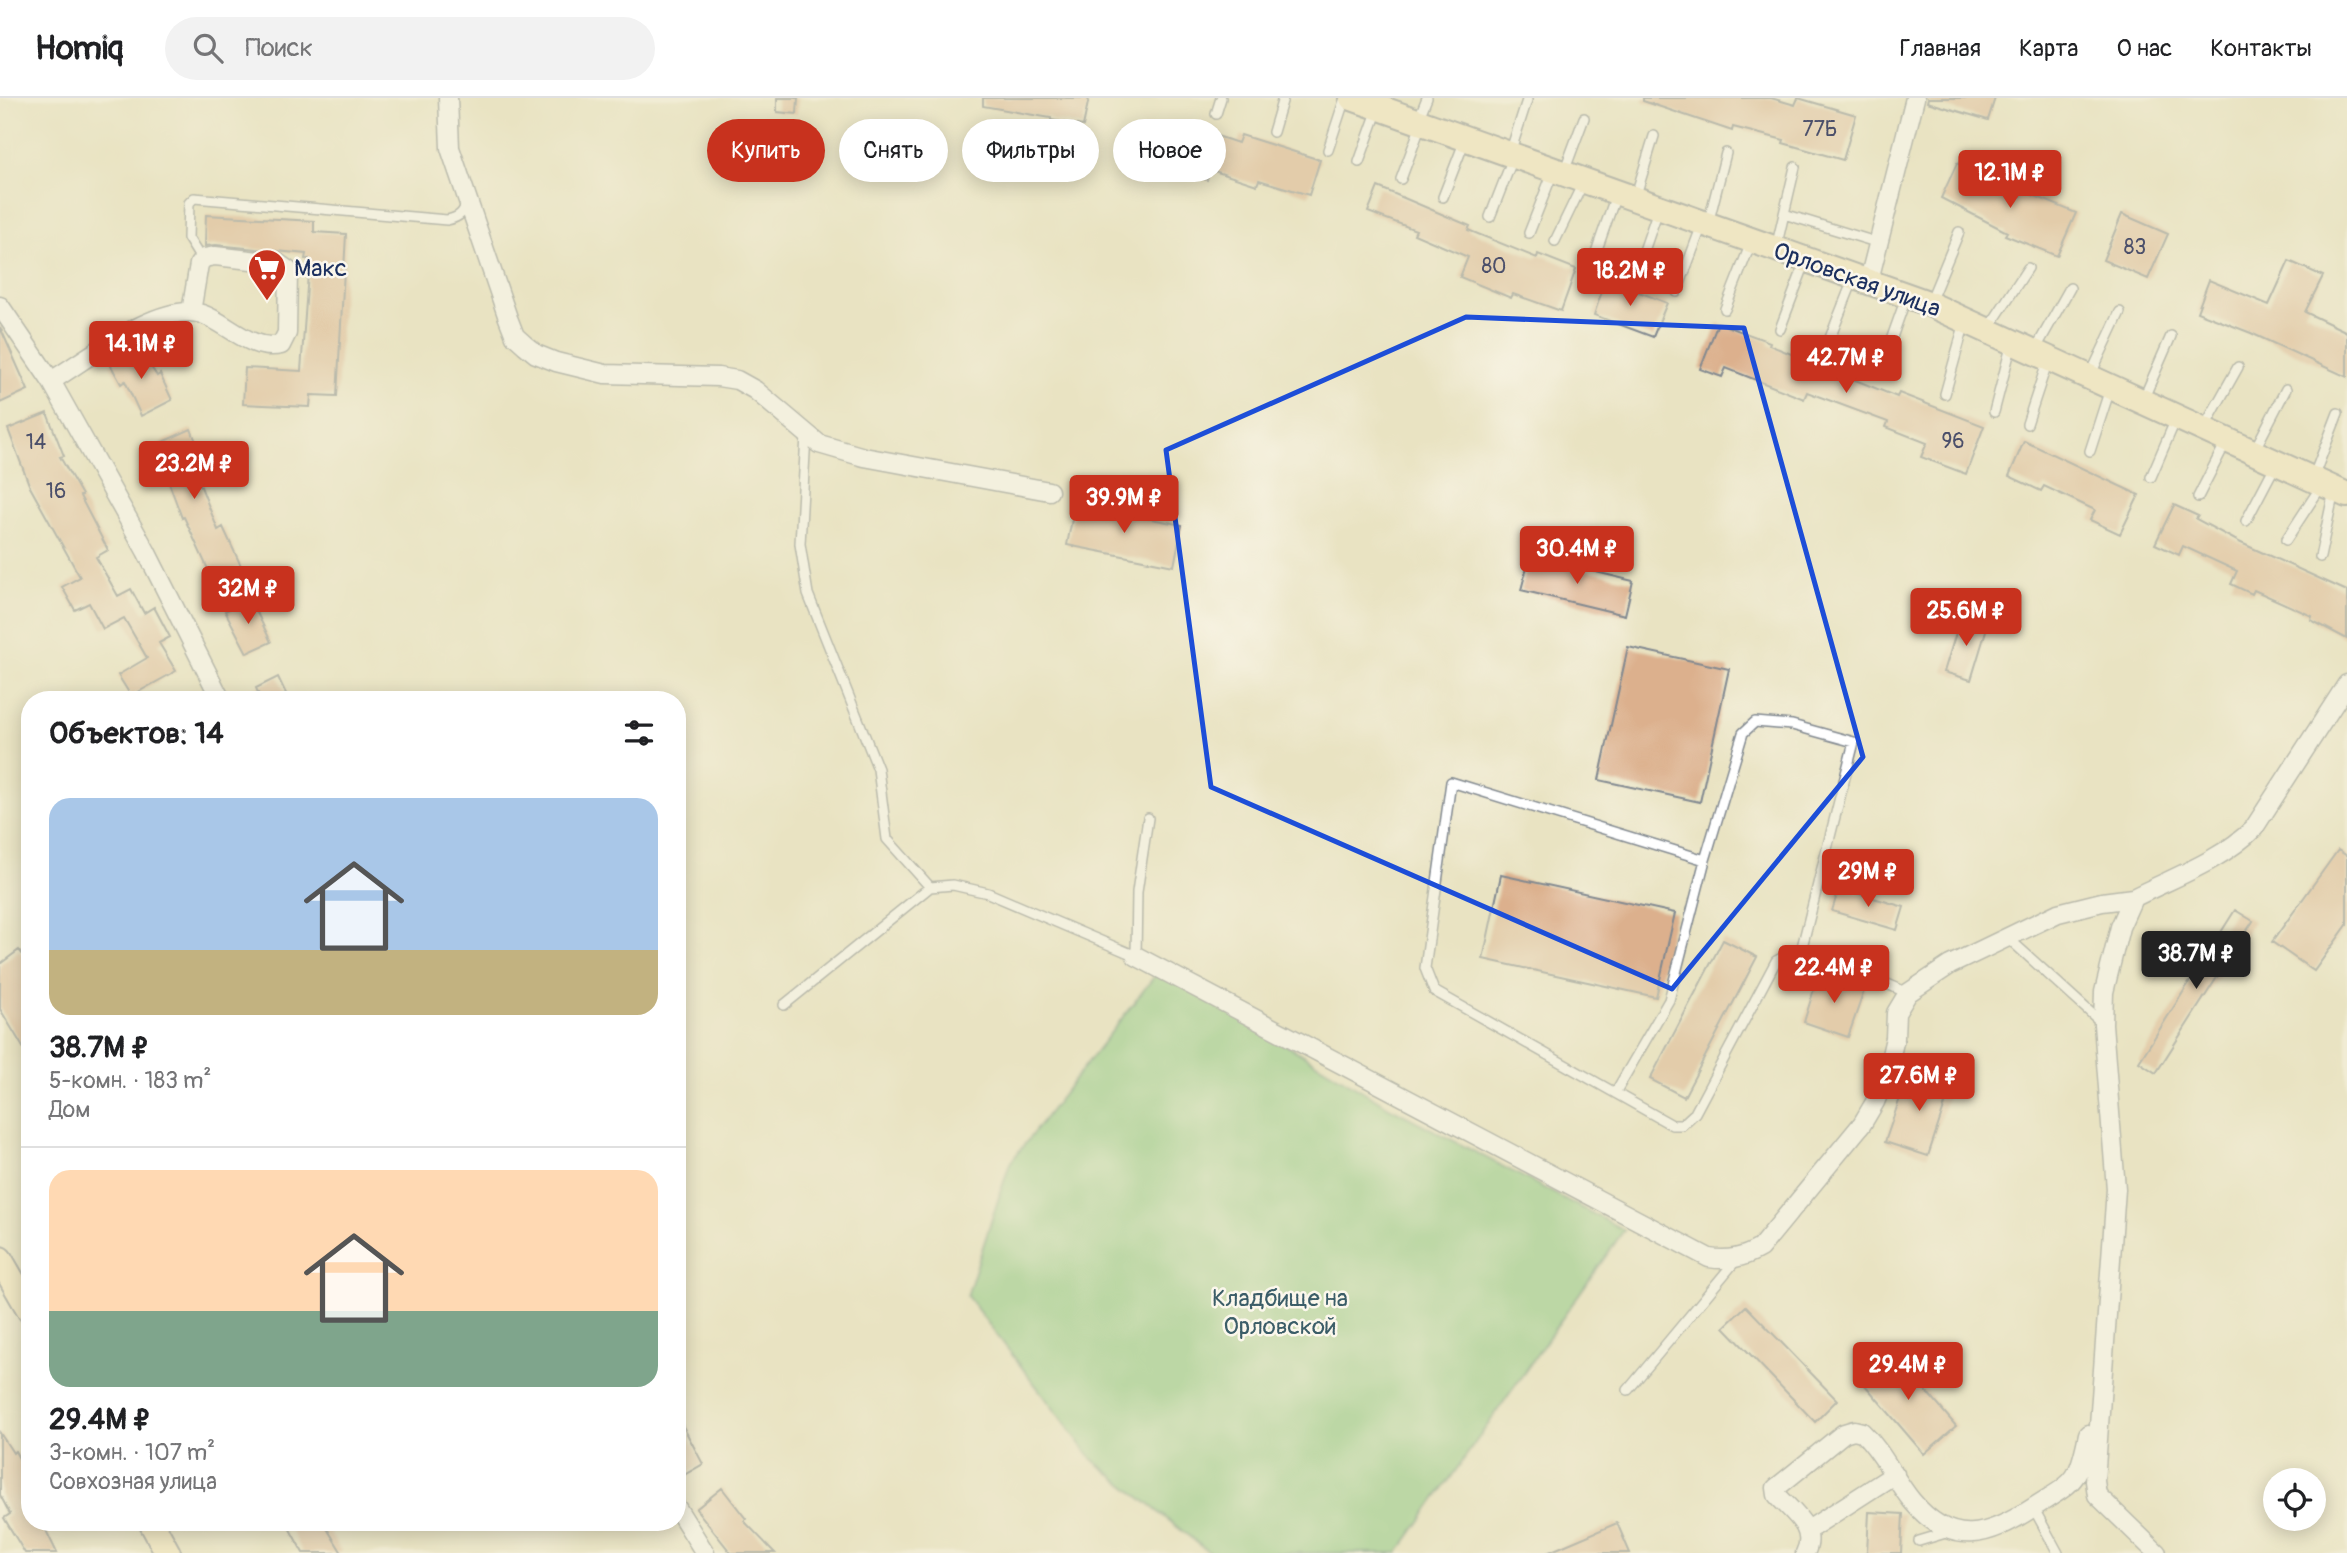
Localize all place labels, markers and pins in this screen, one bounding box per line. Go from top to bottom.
pin: 12.1M ₽ [1945,150,2075,210]
supermarket icon: Макс [246,247,288,302]
pin: 18.2M ₽ [1565,248,1695,308]
place label: Макс [294,254,347,283]
pin: 14.1M ₽ [76,322,206,381]
pin: 42.7M ₽ [1781,336,1911,395]
pin: 23.2M ₽ [129,442,259,501]
pin: 39.9M ₽ [1059,476,1189,535]
pin: 30.4M ₽ [1512,526,1642,586]
pin: 32M ₽ [199,566,297,626]
pin: 25.6M ₽ [1901,588,2031,648]
pin: 29M ₽ [1819,850,1917,909]
pin: 38.7M ₽ [2131,932,2261,991]
pin: 22.4M ₽ [1769,946,1899,1005]
pin: 27.6M ₽ [1854,1054,1984,1113]
pin: 29.4M ₽ [1843,1342,1973,1402]

